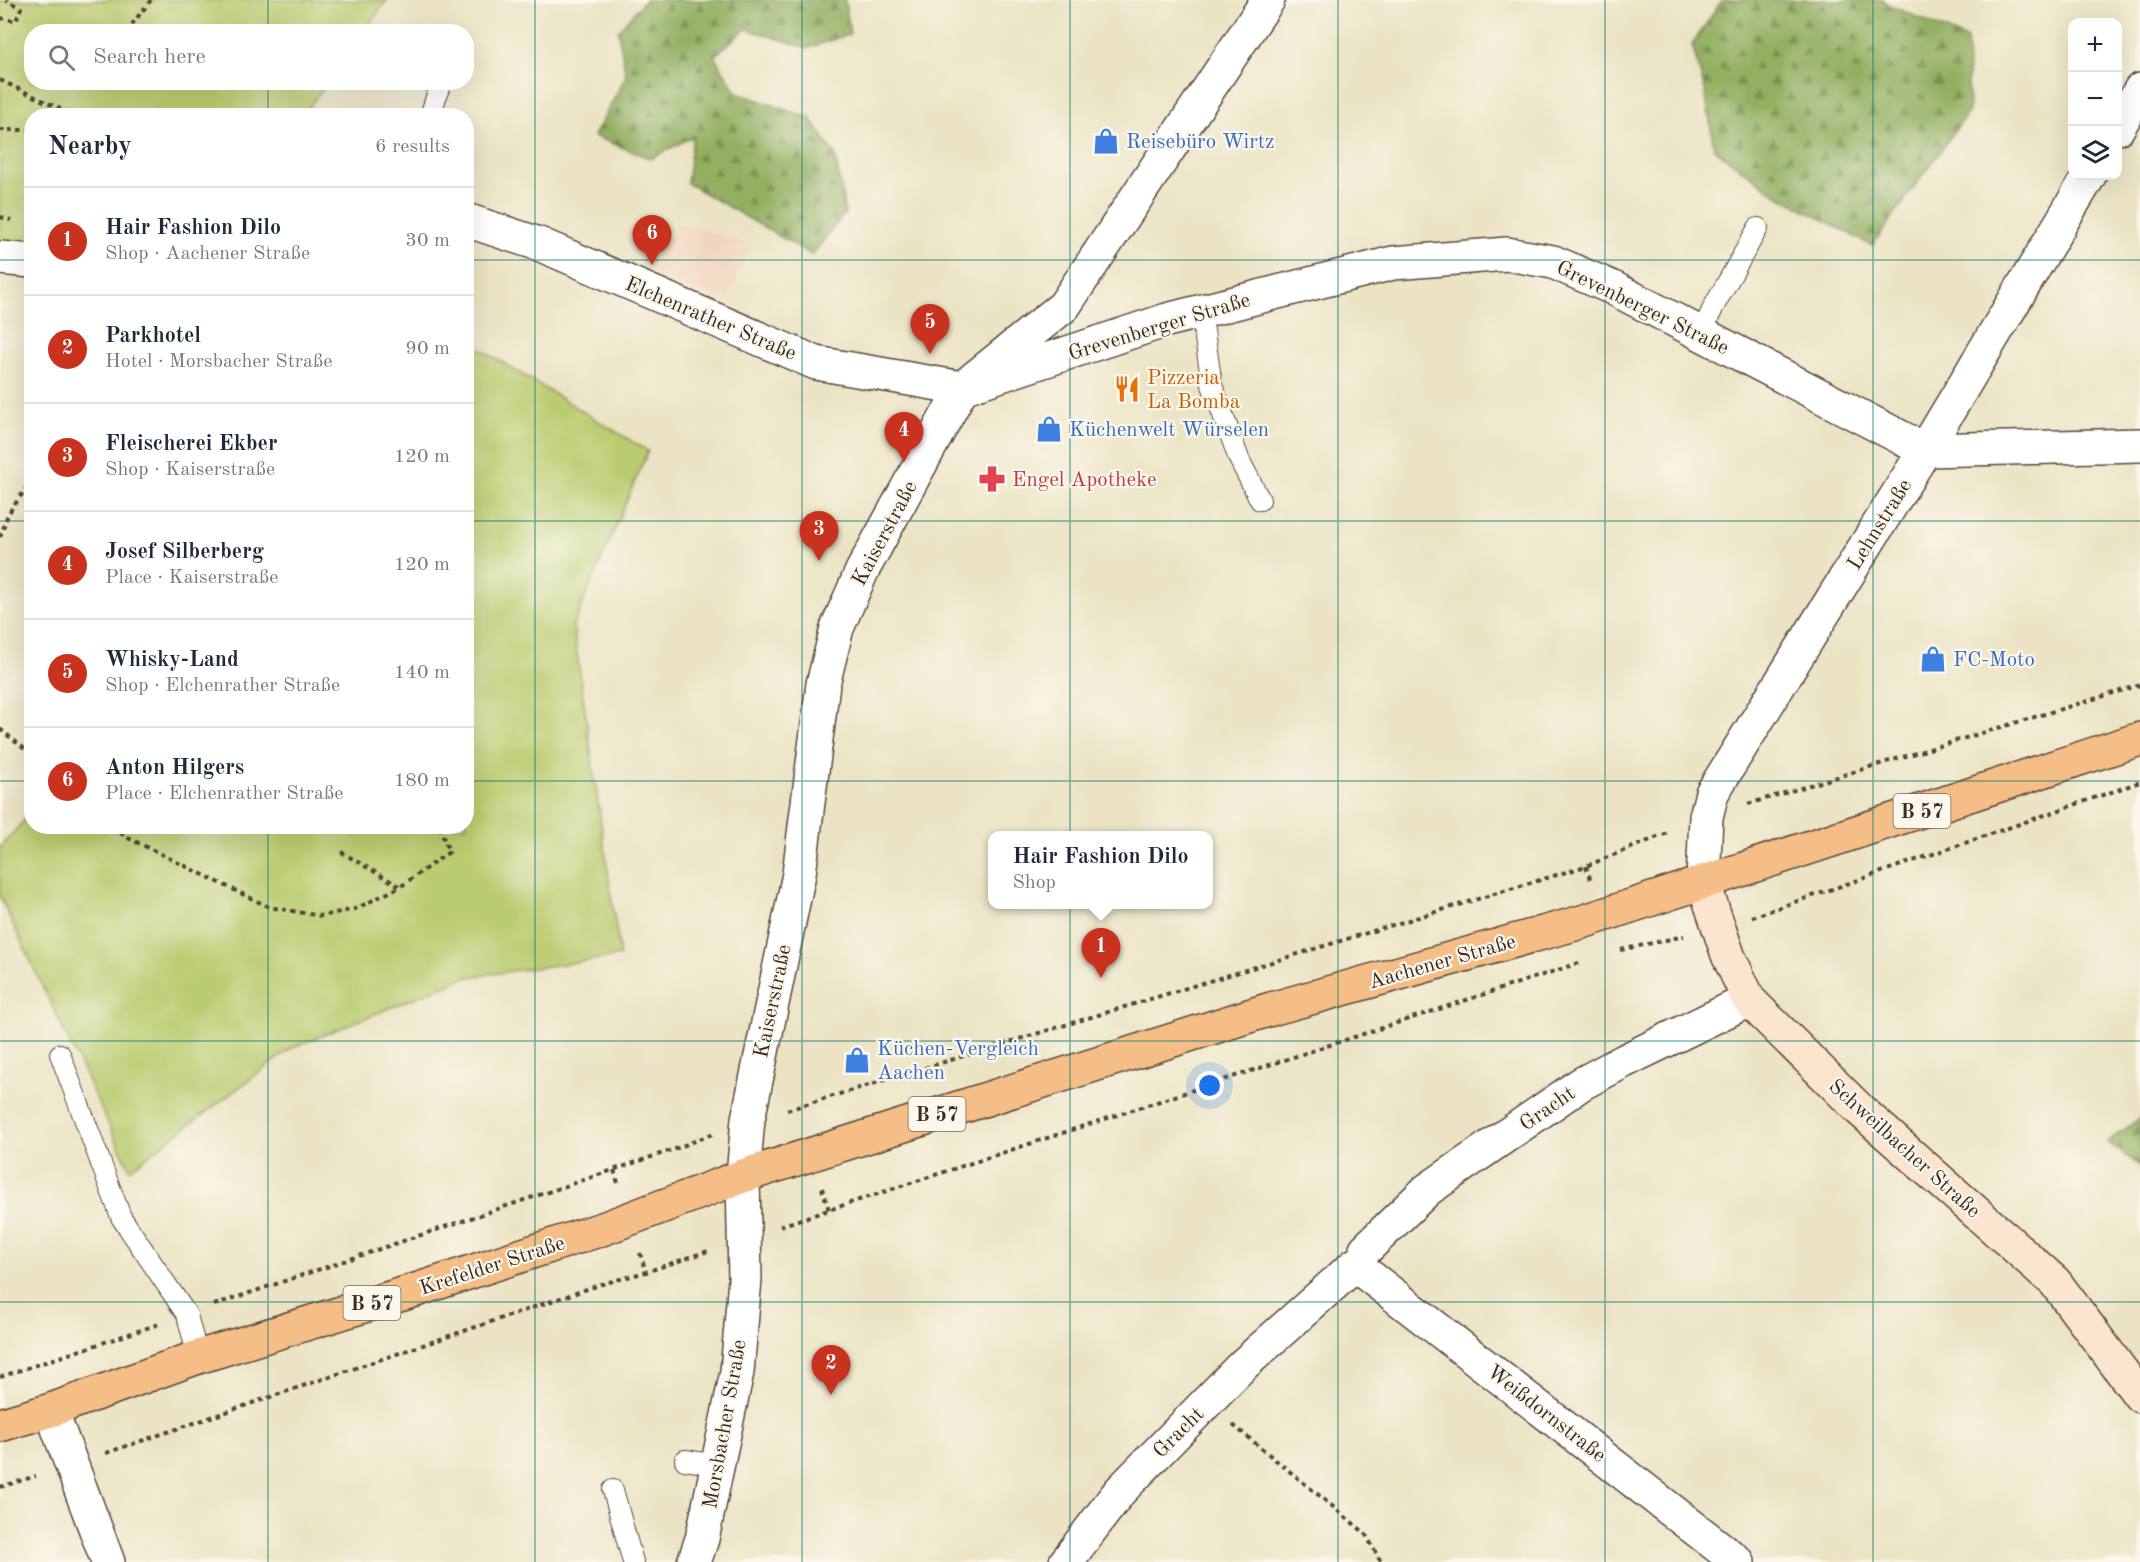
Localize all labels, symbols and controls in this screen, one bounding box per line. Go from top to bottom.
map controls [2068,18,2122,180]
button: + [2068,18,2122,72]
search box [24,24,474,90]
icon: search [45,41,78,74]
text: Search here [93,46,206,68]
button: − [2068,72,2122,126]
shop icon: Reisebüro Wirtz [1091,126,1121,156]
button: layers [2068,126,2122,180]
place label: Reisebüro Wirtz [1126,132,1274,153]
text: Nearby [48,134,132,160]
text: 6 results [375,137,450,157]
pin: 6 [632,216,672,265]
text: Hair Fashion Dilo [105,217,281,239]
text: 1 [62,231,73,251]
text: 30 m [405,231,450,251]
text: Shop · Aachener Straße [105,244,310,264]
street label: Grevenberger Straße [1553,257,1732,359]
street label: Elchenrather Straße [622,274,799,365]
street label: Grevenberger Straße [1066,290,1253,365]
pin: 5 [910,304,950,354]
text: Parkhotel [105,325,201,347]
text: 2 [62,339,73,359]
text: 90 m [405,339,450,359]
text: Hotel · Morsbacher Straße [105,352,333,372]
place label: Pizzeria La Bomba [1147,368,1240,413]
restaurant icon: Pizzeria La Bomba [1112,374,1142,404]
pin: 4 [884,412,924,462]
shop icon: Küchenwelt Würselen [1034,414,1064,444]
place label: Küchenwelt Würselen [1069,420,1269,441]
text: Fleischerei Ekber [105,433,278,455]
text: 3 [62,447,73,467]
text: 120 m [394,447,450,467]
text: Shop · Kaiserstraße [105,460,275,480]
pharmacy icon: Engel Apotheke [977,464,1007,494]
place label: Engel Apotheke [1012,470,1157,491]
street label: Lehnstraße [1844,476,1916,574]
street label: Kaiserstraße [849,478,922,590]
pin: 3 [800,512,838,561]
text: Josef Silberberg [105,541,264,563]
text: 4 [62,555,73,575]
text: 120 m [394,555,450,575]
text: Place · Kaiserstraße [105,568,279,588]
shop icon: FC-Moto [1918,644,1948,674]
text: Whisky-Land [105,649,239,671]
place label: FC-Moto [1953,650,2035,671]
text: 5 [62,663,73,683]
text: 140 m [394,663,450,683]
text: Shop · Elchenrather Straße [105,676,340,696]
text: Anton Hilgers [105,757,244,779]
text: 6 [62,771,73,791]
text: 180 m [394,771,450,791]
text: Place · Elchenrather Straße [105,784,344,804]
road number: B 57 [1894,794,1950,828]
popup [988,831,1213,909]
text: Hair Fashion Dilo [1012,846,1189,868]
text: Shop [1012,873,1056,893]
pin: 1 [1082,928,1120,978]
street label: Aachener Straße [1366,931,1518,994]
street label: Kaiserstraße [751,943,796,1060]
place label: Küchen-Vergleich Aachen [877,1039,1039,1084]
shop icon: Küchen-Vergleich Aachen [842,1045,872,1075]
your location [1195,1071,1224,1100]
street label: Schweilbacher Straße [1824,1076,1984,1222]
street label: Gracht [1516,1083,1579,1136]
road number: B 57 [908,1097,966,1131]
street label: Krefelder Straße [417,1233,568,1300]
road number: B 57 [344,1286,400,1320]
street label: Morsbacher Straße [700,1338,751,1511]
pin: 2 [812,1346,850,1395]
street label: Weißdornstraße [1483,1361,1609,1467]
street label: Gracht [1150,1404,1208,1462]

